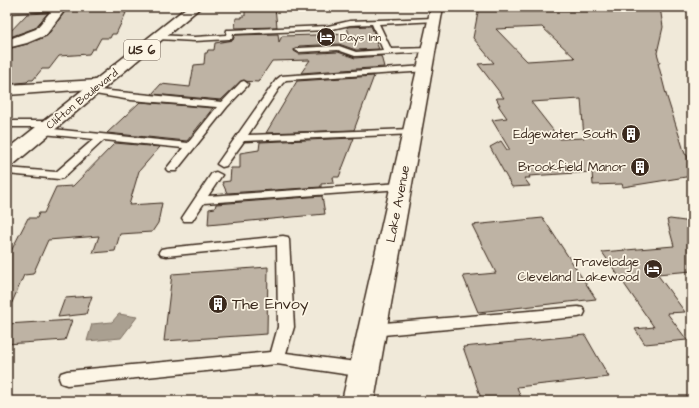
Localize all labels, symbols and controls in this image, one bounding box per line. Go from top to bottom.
hotel icon: Days Inn [315,26,337,48]
place label: Days Inn [340,30,382,46]
road number: US 6 [124,40,160,60]
street label: Clifton Boulevard [43,65,121,133]
building icon: Edgewater South [620,123,642,145]
place label: Edgewater South [513,125,618,144]
building icon: Brookfield Manor [629,156,651,178]
place label: Brookfield Manor [518,158,626,176]
street label: Lake Avenue [382,164,414,244]
place label: Travelodge Cleveland Lakewood [517,253,639,286]
hotel icon: Travelodge Cleveland Lakewood [642,258,664,280]
building icon: The Envoy [207,293,229,315]
place label: The Envoy [232,293,309,316]

